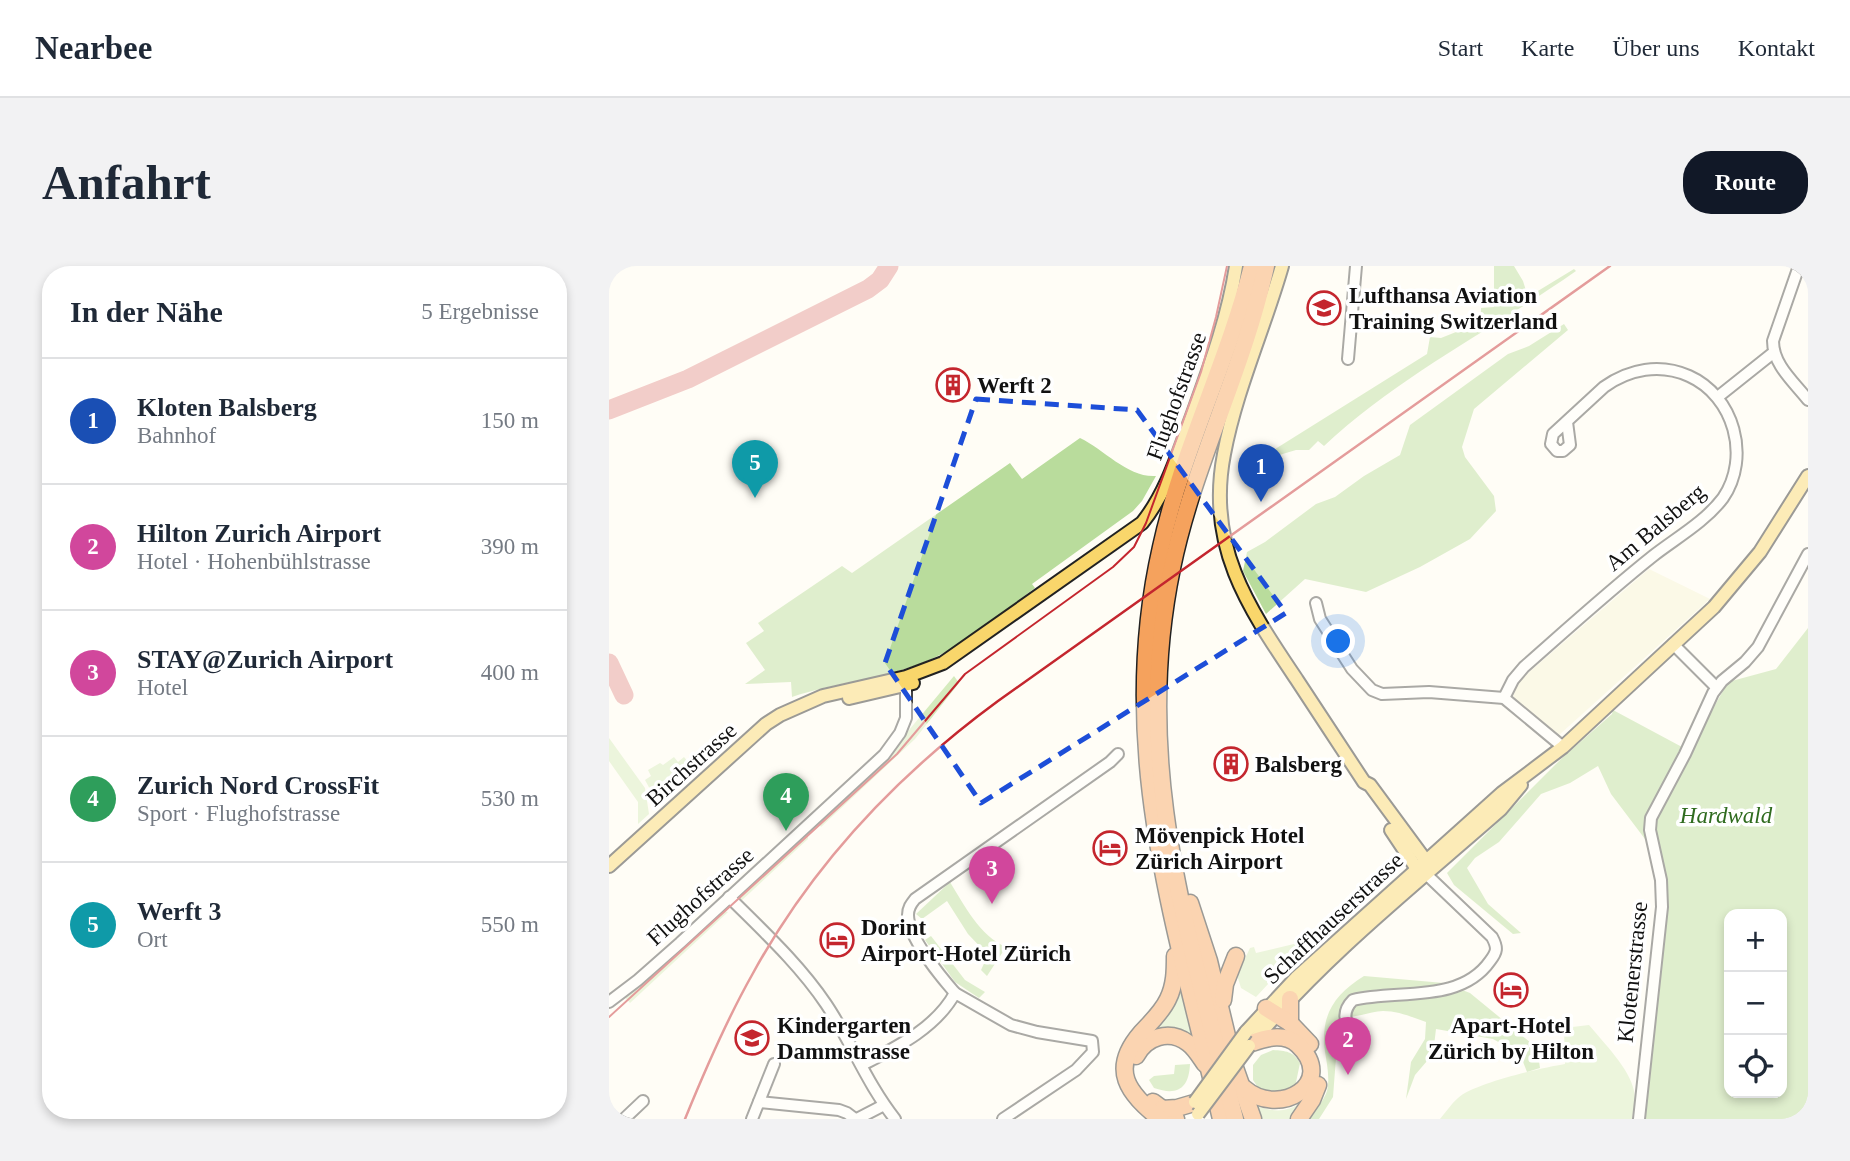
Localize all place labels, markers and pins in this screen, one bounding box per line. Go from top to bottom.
place label: Lufthansa Aviation Training Switzerland [1349,283,1558,334]
school or university icon: Lufthansa Aviation Training Switzerland [1305,289,1343,327]
building icon: Werft 2 [934,366,972,404]
place label: Werft 2 [977,373,1052,398]
pin: 5 [732,440,778,498]
pin: 1 [1238,444,1284,502]
building icon: Balsberg [1212,745,1250,783]
place label: Balsberg [1255,752,1342,777]
pin: 4 [763,773,809,831]
place label: Mövenpick Hotel Zürich Airport [1135,823,1304,874]
hotel icon: Mövenpick Hotel Zürich Airport [1091,829,1129,867]
pin: 3 [969,846,1015,904]
place label: Dorint Airport-Hotel Zürich [861,915,1071,966]
hotel icon: Dorint Airport-Hotel Zürich [818,921,856,959]
hotel icon: Apart-Hotel Zürich by Hilton [1492,971,1530,1009]
place label: Kindergarten Dammstrasse [777,1013,911,1064]
place label: Apart-Hotel Zürich by Hilton [1428,1013,1594,1064]
pin: 2 [1325,1017,1371,1075]
school or university icon: Kindergarten Dammstrasse [733,1019,771,1057]

